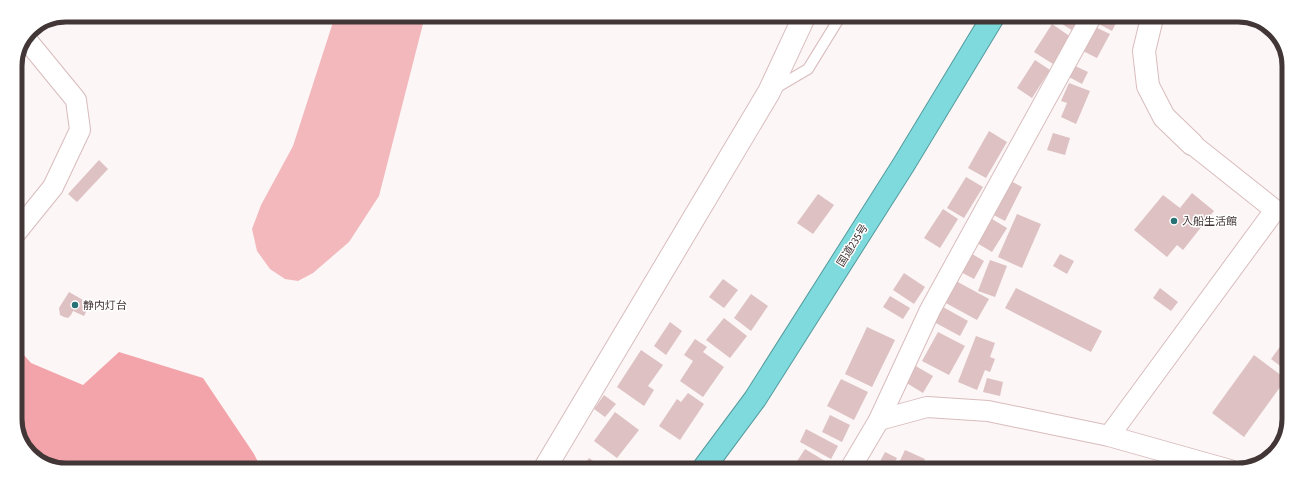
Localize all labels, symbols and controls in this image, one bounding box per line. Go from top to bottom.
place label: 入船生活館 [1182,215,1237,228]
marker: 入船生活館 [1169,216,1179,226]
street label: 国道235号 [834,222,871,269]
place label: 静内灯台 [83,299,127,312]
marker: 静内灯台 [70,300,80,310]

